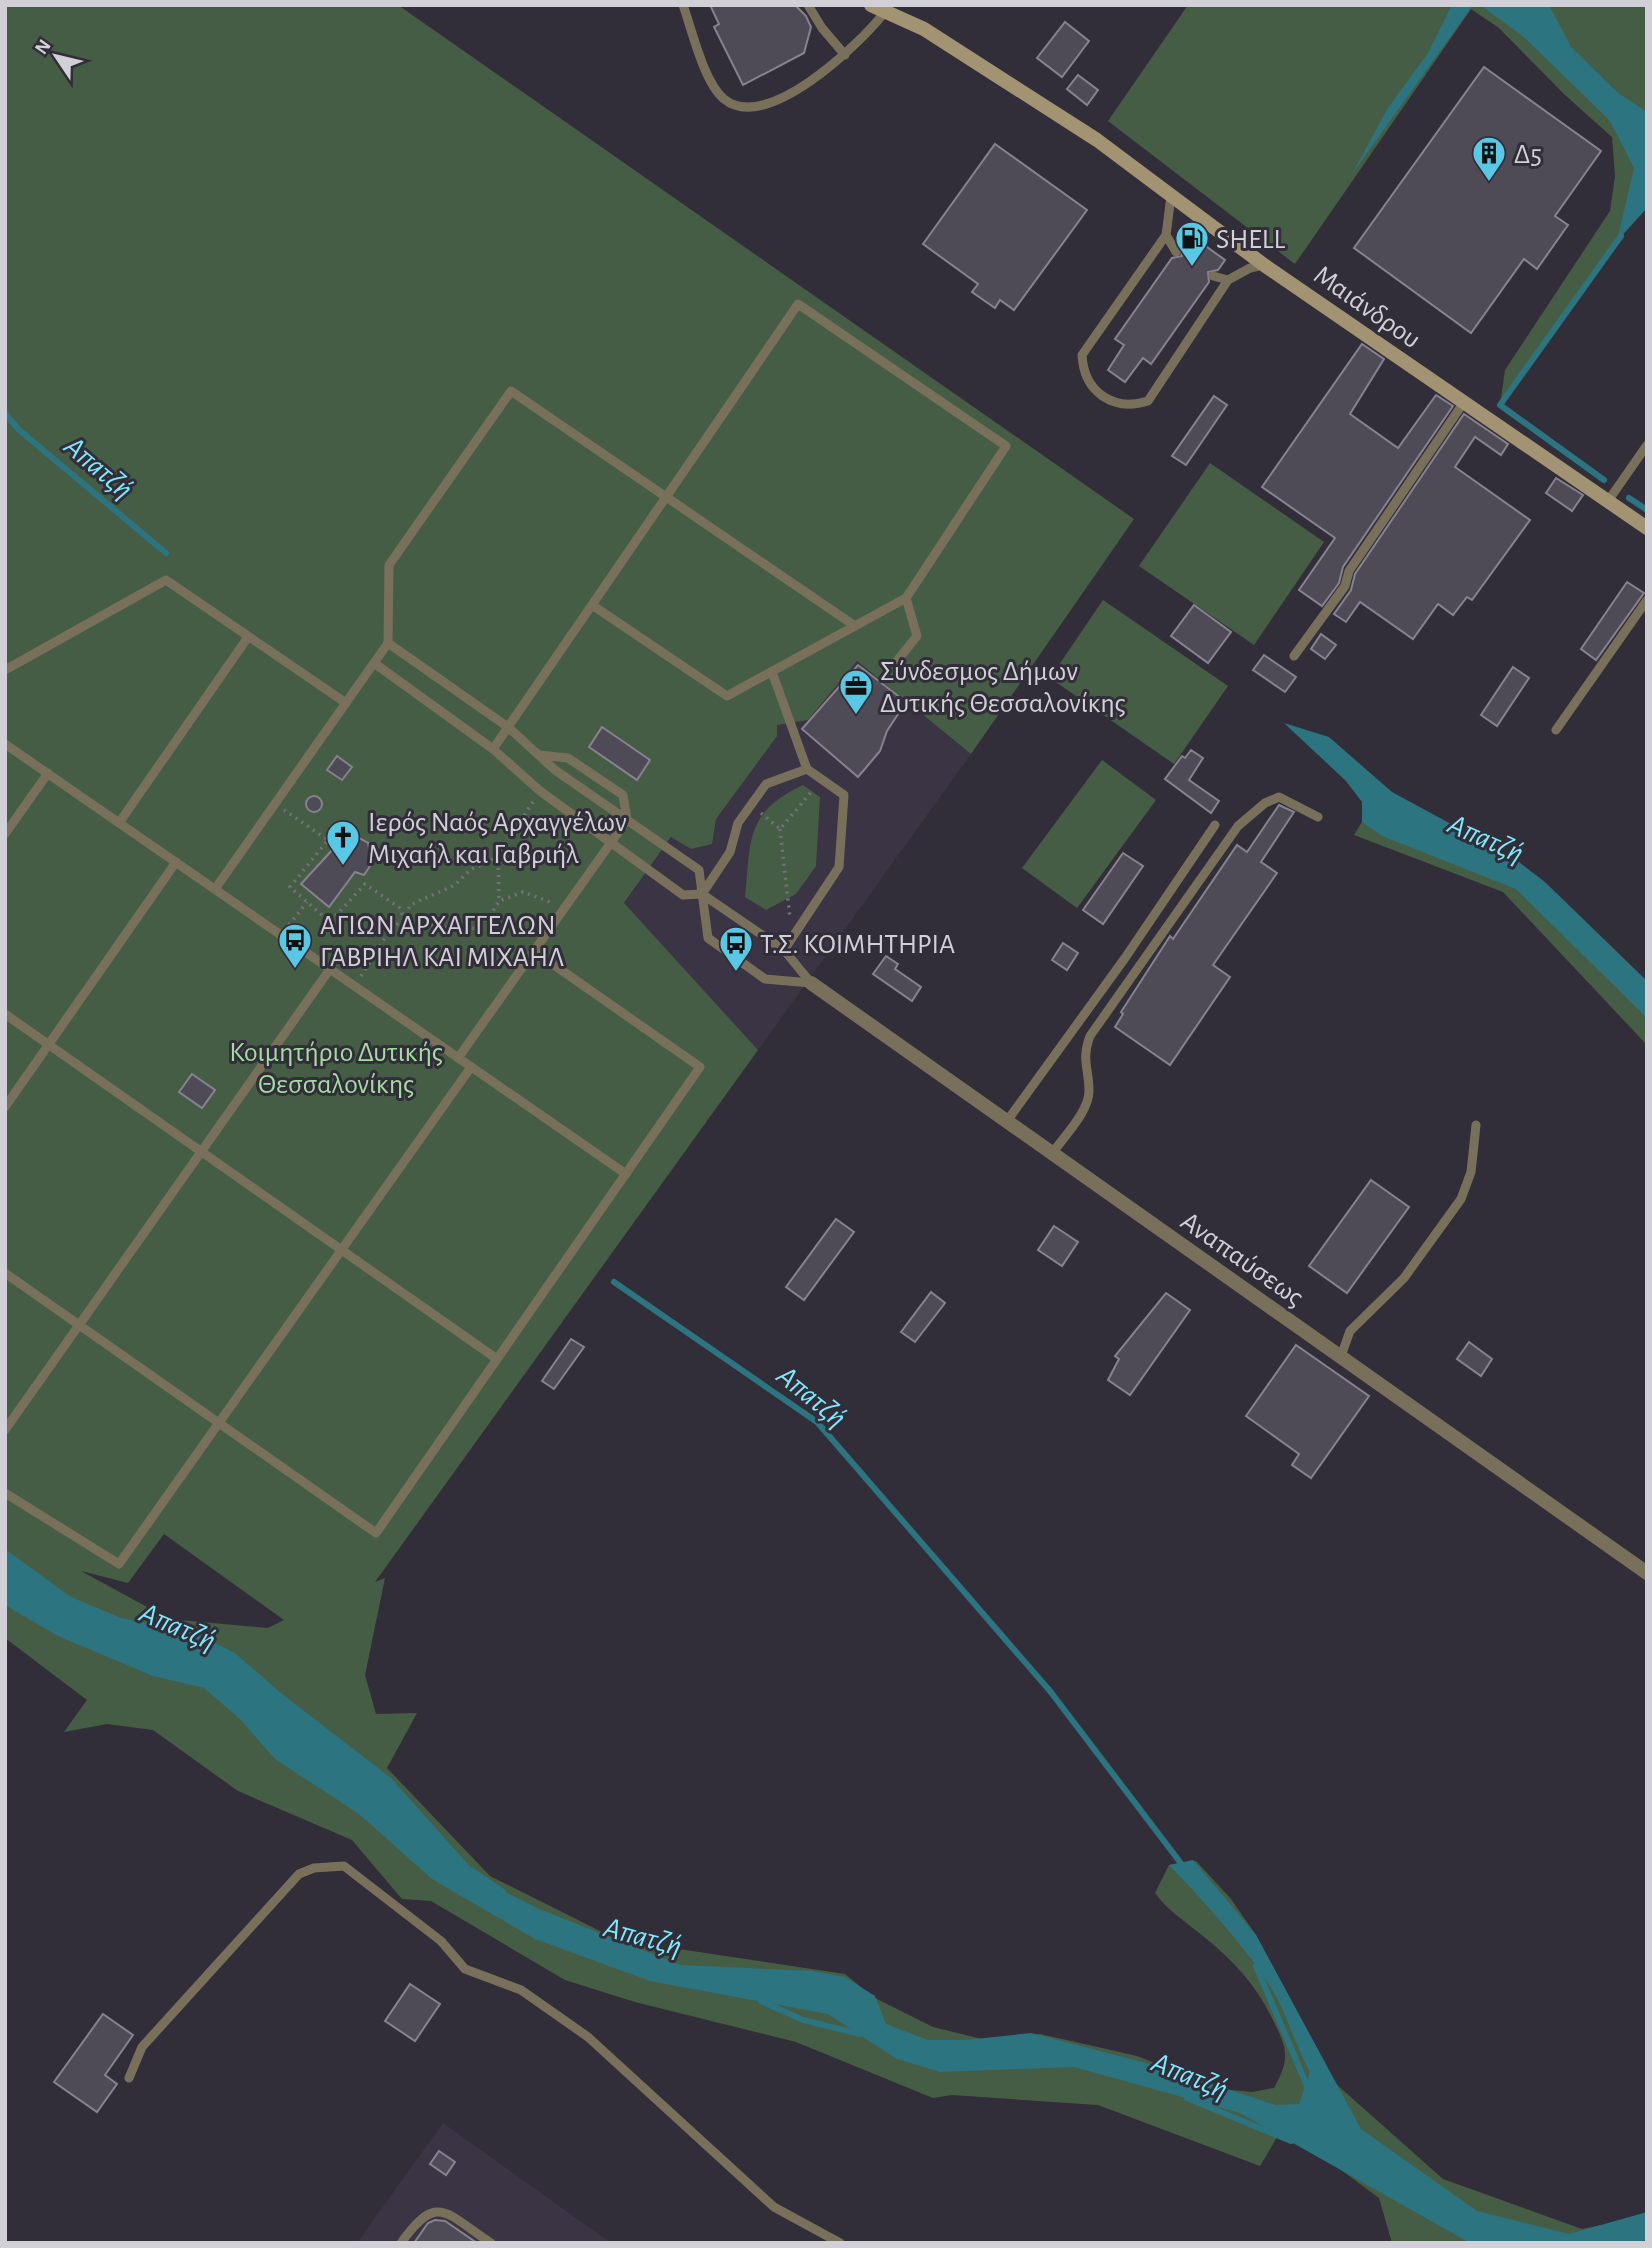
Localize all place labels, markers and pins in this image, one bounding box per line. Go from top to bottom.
building icon: Δ5 [1470,134,1508,183]
place label: Δ5 [1514,141,1542,169]
fuel station icon: SHELL [1173,219,1211,268]
place label: SHELL [1216,226,1286,254]
place label: Σύνδεσμος Δήμων Δυτικής Θεσσαλονίκης [880,658,1126,718]
office icon: Σύνδεσμος Δήμων Δυτικής Θεσσαλονίκης [837,667,875,716]
place label: Ιερός Ναός Αρχαγγέλων Μιχαήλ και Γαβριήλ [368,809,627,869]
church icon: Ιερός Ναός Αρχαγγέλων Μιχαήλ και Γαβριήλ [324,818,362,867]
place label: ΑΓΙΩΝ ΑΡΧΑΓΓΕΛΩΝ ΓΑΒΡΙΗΛ ΚΑΙ ΜΙΧΑΗΛ [320,912,564,972]
bus stop icon: ΑΓΙΩΝ ΑΡΧΑΓΓΕΛΩΝ ΓΑΒΡΙΗΛ ΚΑΙ ΜΙΧΑΗΛ [276,921,314,970]
bus stop icon: Τ.Σ. ΚΟΙΜΗΤΗΡΙΑ [717,924,755,973]
place label: Τ.Σ. ΚΟΙΜΗΤΗΡΙΑ [760,931,955,959]

